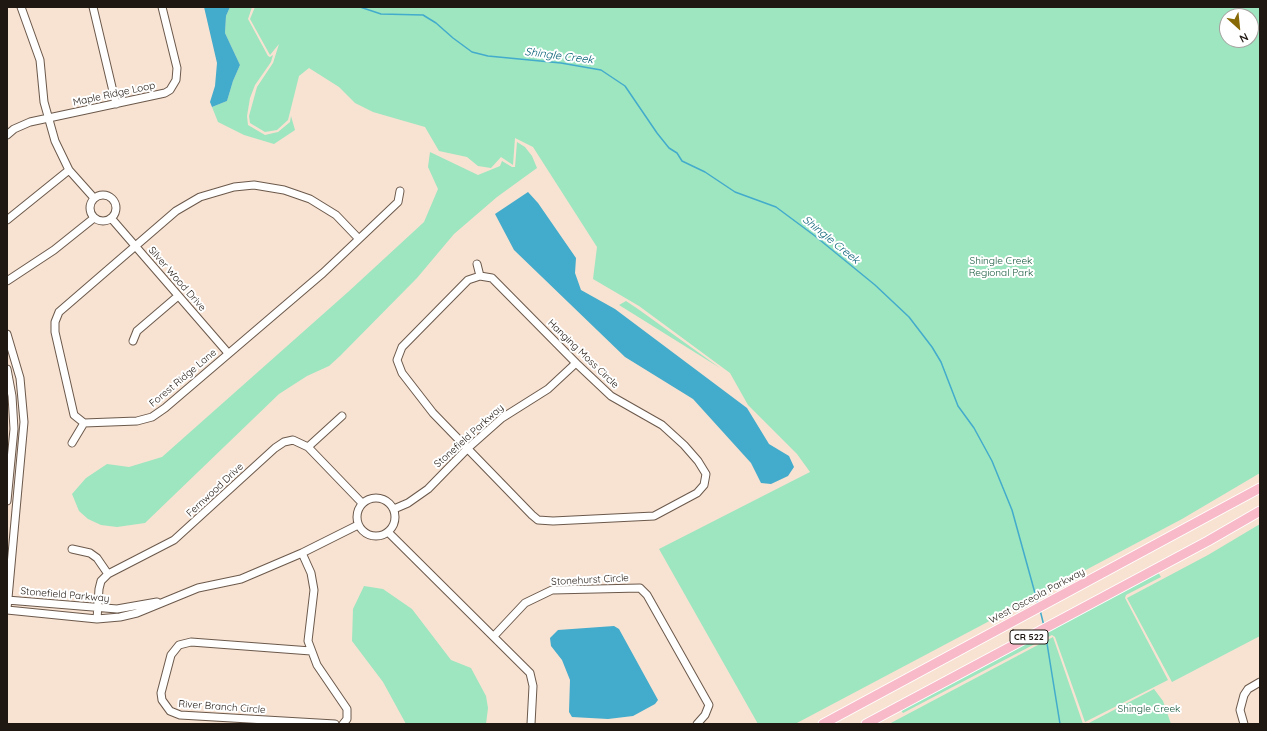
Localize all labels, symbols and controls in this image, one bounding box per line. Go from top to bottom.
north arrow [1219,8,1259,48]
text: N [1237,30,1251,46]
water label: Shingle Creek [524,45,594,67]
street label: Maple Ridge Loop [72,79,156,109]
water label: Shingle Creek [800,213,862,267]
street label: Silver Wood Drive [146,244,208,314]
park label: Shingle Creek Regional Park [969,255,1033,278]
street label: Hanging Moss Circle [545,317,621,391]
street label: Forest Ridge Lane [147,346,219,410]
street label: Stonefield Parkway [432,402,506,470]
street label: Fernwood Drive [184,461,246,519]
street label: West Osceola Parkway [987,566,1087,626]
street label: Stonehurst Circle [551,572,629,588]
street label: Stonefield Parkway [20,585,110,605]
road number: CR 522 [1010,630,1048,644]
street label: River Branch Circle [178,698,266,716]
park label: Shingle Creek [1118,703,1180,715]

